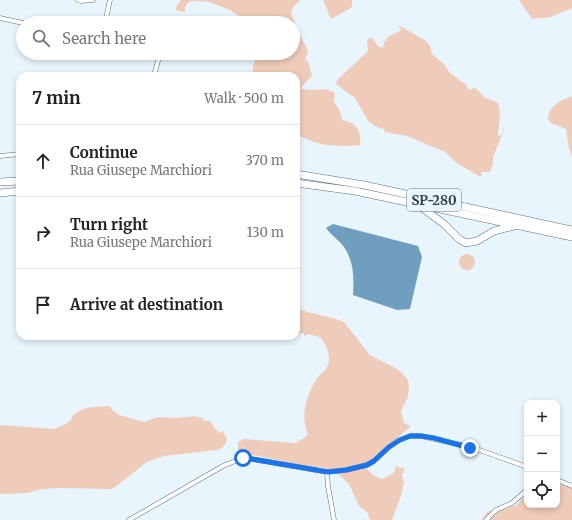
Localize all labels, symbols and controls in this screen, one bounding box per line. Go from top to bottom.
search box [16,16,300,60]
icon: search [30,27,52,49]
text: Search here [62,29,146,48]
text: 7 min [32,87,81,109]
text: Walk · 500 m [204,90,284,107]
text: Continue [70,143,138,162]
icon: ahead [32,150,54,172]
text: 370 m [246,152,284,169]
text: Rua Giusepe Marchiori [70,162,212,179]
road number: SP-280 [407,189,461,211]
text: Turn right [70,215,148,234]
icon: right [32,222,54,244]
text: 130 m [247,224,284,241]
text: Rua Giusepe Marchiori [70,234,212,251]
icon: arrive [32,294,54,316]
text: Arrive at destination [70,295,223,314]
map controls [524,400,560,508]
button: + [524,400,560,436]
button: − [524,436,560,472]
route end [461,439,479,457]
route start [234,449,252,467]
button: locate [524,472,560,508]

